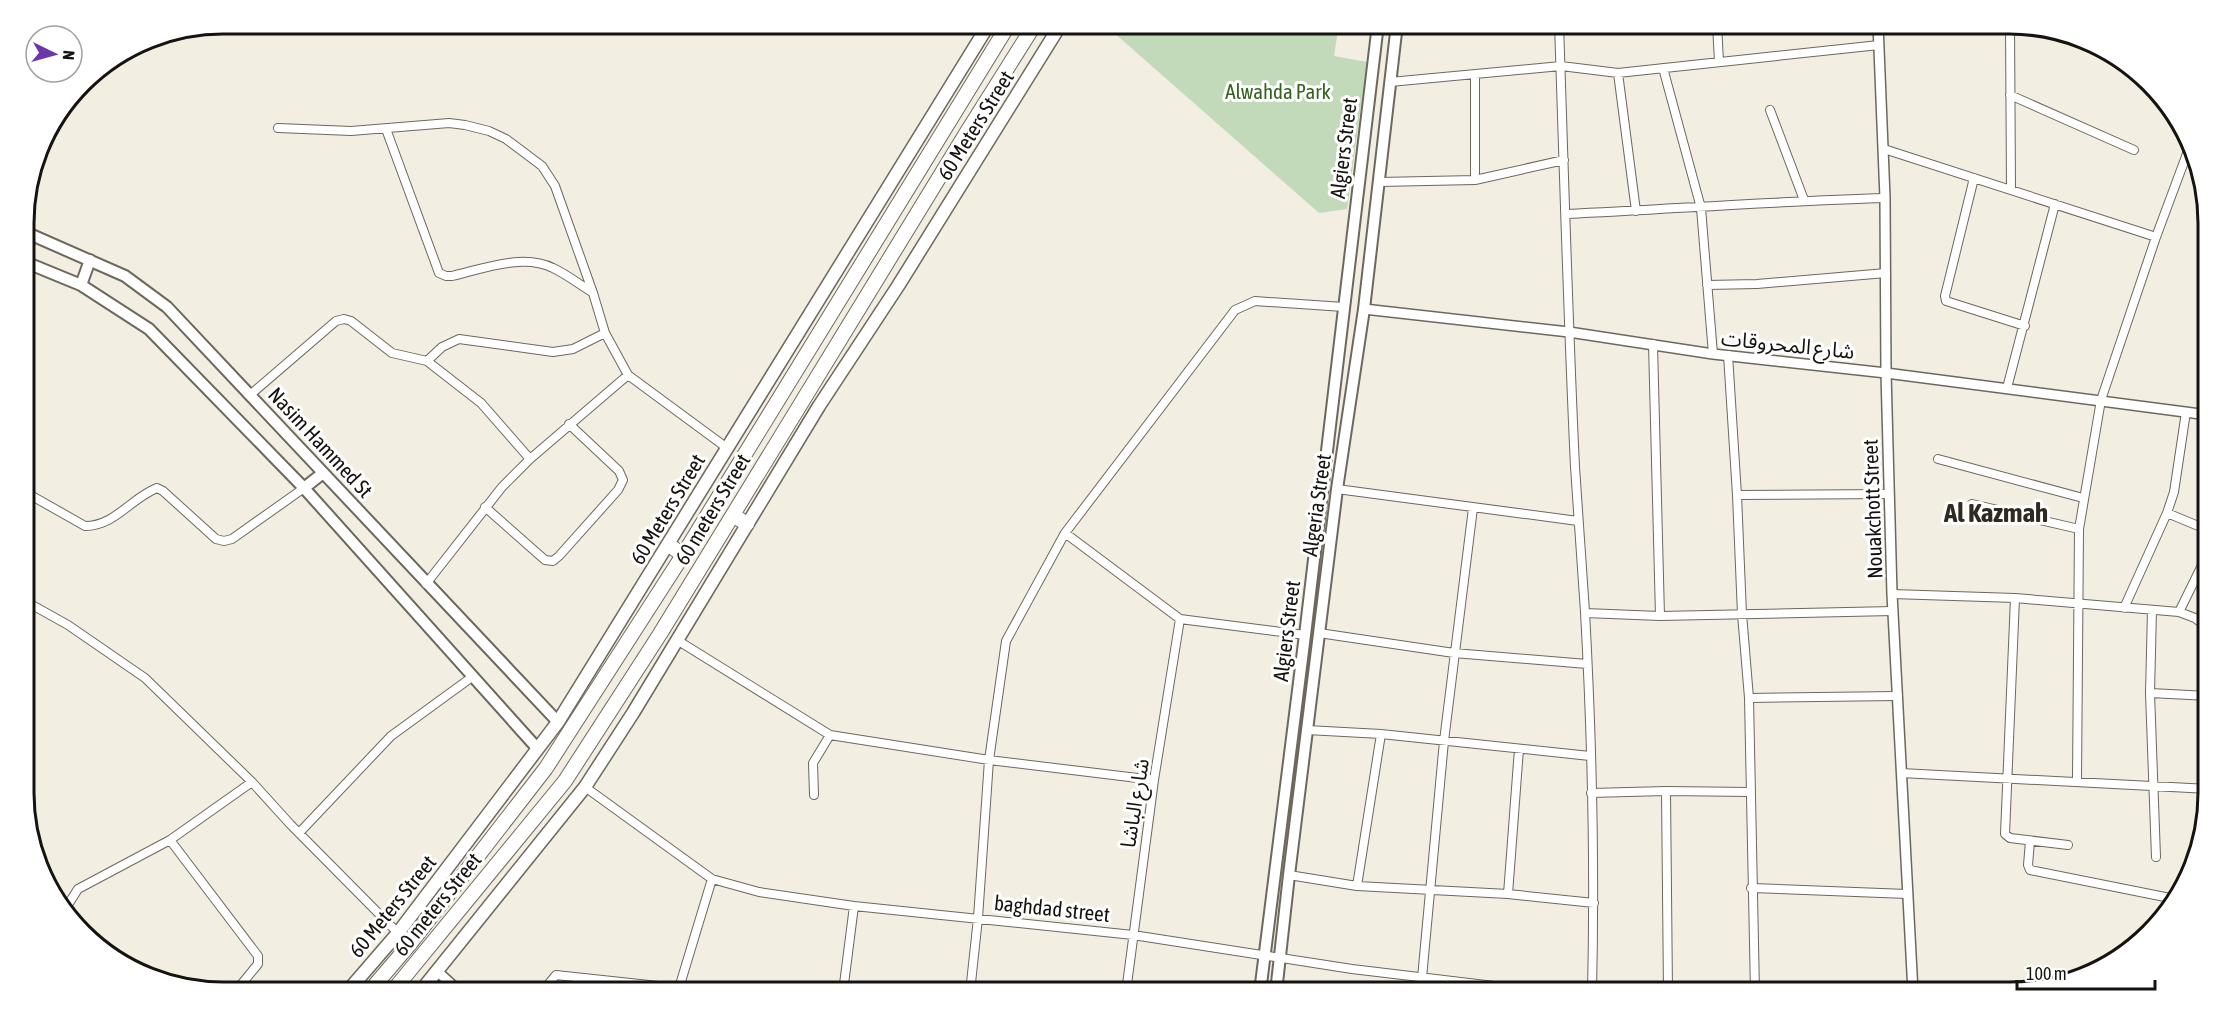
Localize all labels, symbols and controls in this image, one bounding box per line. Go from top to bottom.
north arrow [24,24,84,84]
text: N [60,50,78,61]
street label: 60 Meters Street [932,66,1018,184]
park label: Alwahda Park [1225,79,1331,103]
street label: Algiers Street [1325,96,1361,200]
street label: شارع المحروقات [1720,325,1856,367]
street label: Nasim Hammed St [264,382,378,502]
street label: Nouakchott Street [1858,439,1886,579]
street label: 60 meters Street [669,449,755,569]
street label: 60 Meters Street [625,450,709,568]
street label: Algeria Street [1297,452,1335,558]
district label: Al Kazmah [1943,497,2048,528]
street label: Algiers Street [1268,579,1304,683]
street label: شارع الباشا [1115,757,1157,850]
street label: 60 meters Street [388,848,486,960]
street label: 60 Meters Street [344,850,440,962]
street label: baghdad street [993,890,1111,926]
scale bar [2017,953,2155,991]
text: 100 m [2026,963,2067,984]

